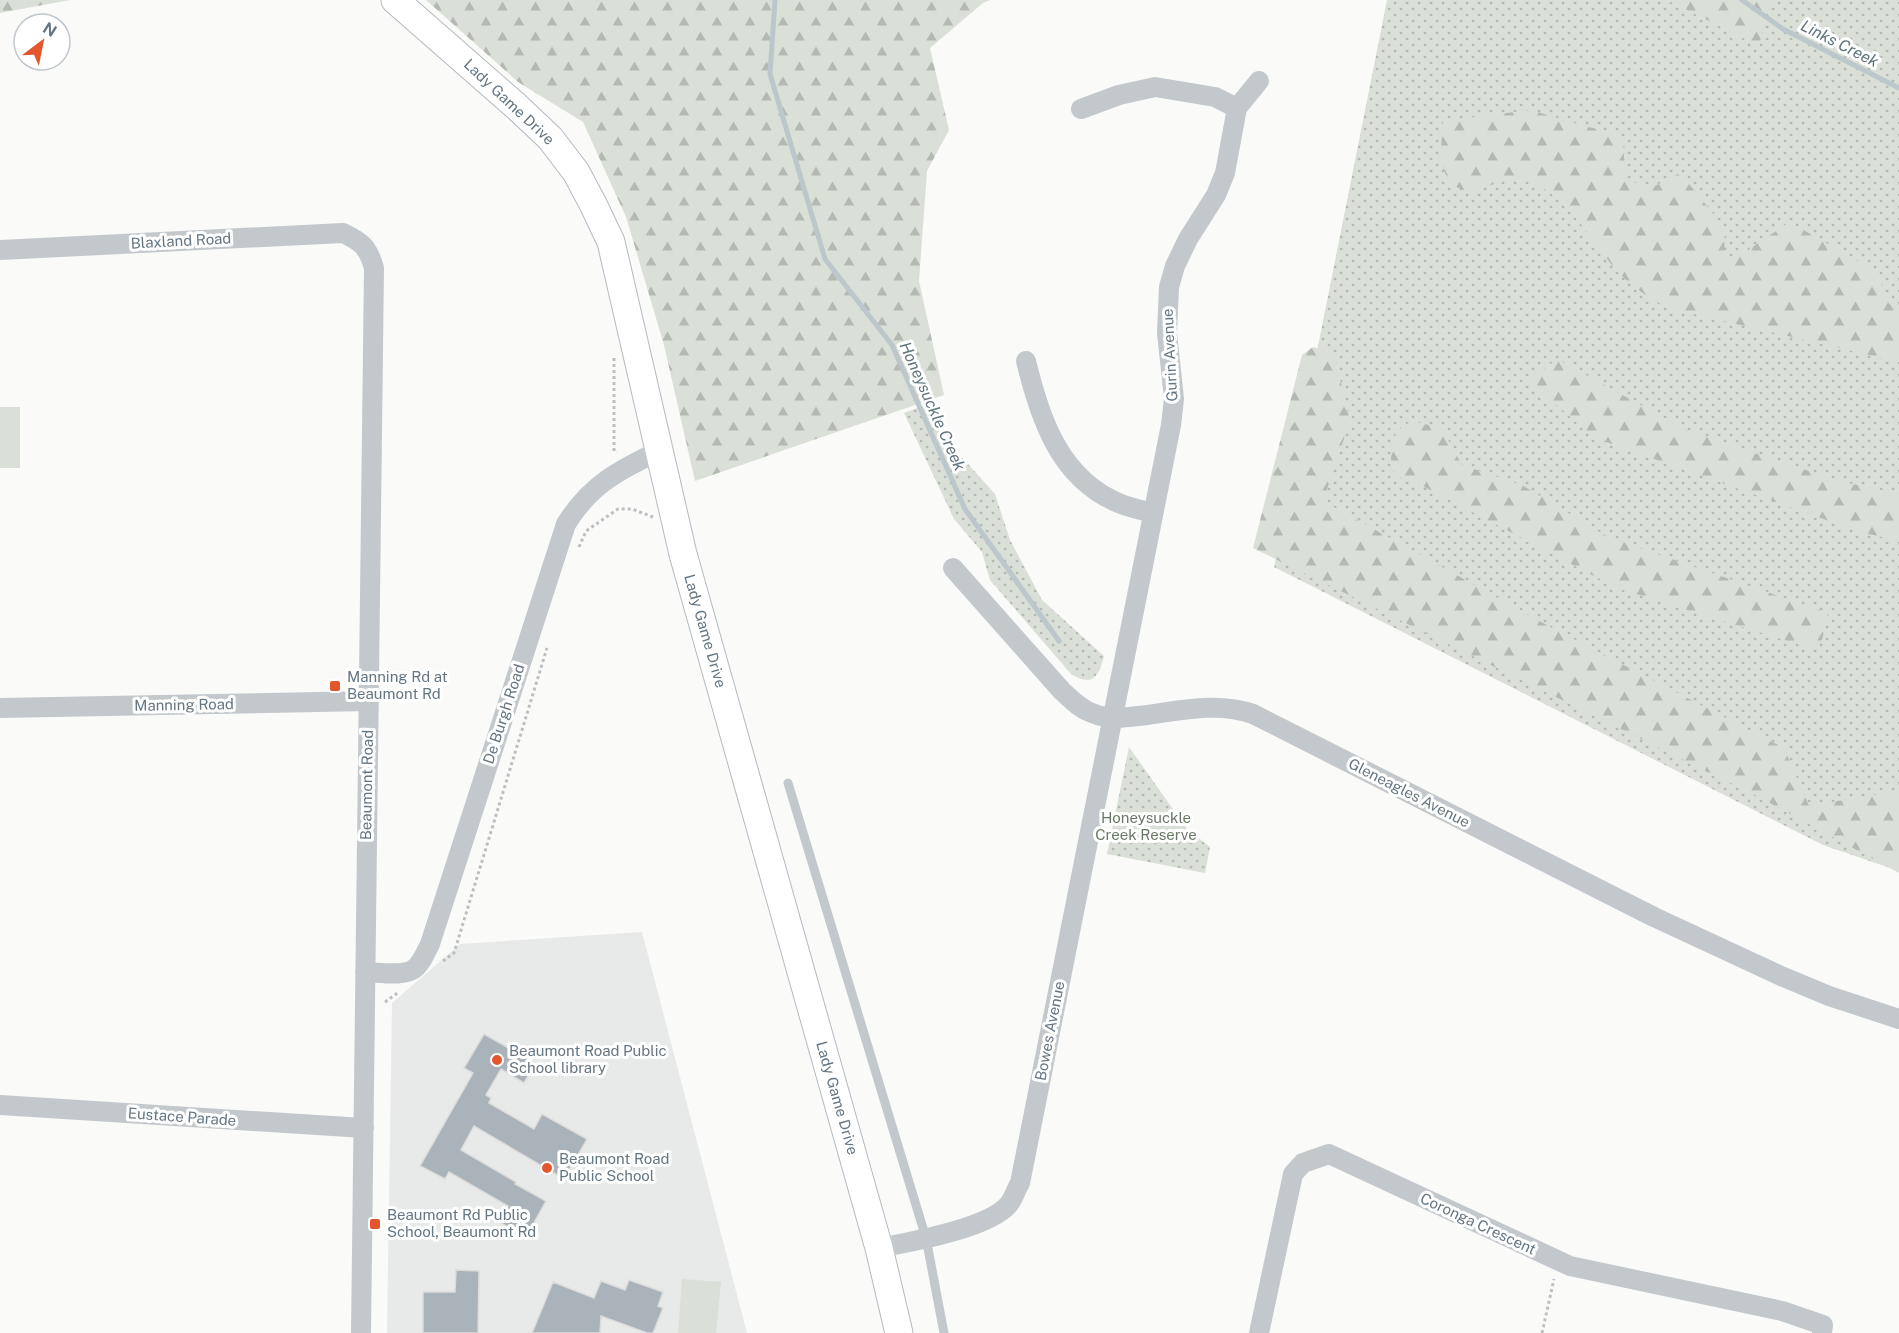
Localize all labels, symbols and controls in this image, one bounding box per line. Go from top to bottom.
north arrow [12,12,72,72]
water label: Links Creek [1798,16,1882,71]
text: N [39,18,60,41]
street label: Lady Game Drive [461,55,558,148]
street label: Blaxland Road [130,229,232,252]
street label: Gurin Avenue [1159,308,1180,402]
water label: Honeysuckle Creek [896,339,970,474]
street label: Lady Game Drive [681,572,730,690]
street label: De Burgh Road [479,662,528,766]
place label: Manning Rd at Beaumont Rd [347,668,448,702]
marker: Manning Rd at Beaumont Rd [328,679,342,693]
street label: Manning Road [134,695,234,714]
street label: Beaumont Road [357,730,376,840]
street label: Gleneagles Avenue [1346,755,1473,830]
park label: Honeysuckle Creek Reserve [1095,809,1197,843]
street label: Bowes Avenue [1032,980,1068,1082]
street label: Lady Game Drive [813,1039,862,1157]
place label: Beaumont Road Public School library [509,1042,667,1076]
marker: Beaumont Road Public School library [490,1053,504,1067]
street label: Eustace Parade [127,1104,237,1129]
place label: Beaumont Road Public School [559,1150,669,1184]
marker: Beaumont Road Public School [540,1161,554,1175]
street label: Coronga Crescent [1418,1189,1539,1258]
place label: Beaumont Rd Public School, Beaumont Rd [387,1206,536,1240]
marker: Beaumont Rd Public School, Beaumont Rd [368,1217,382,1231]

